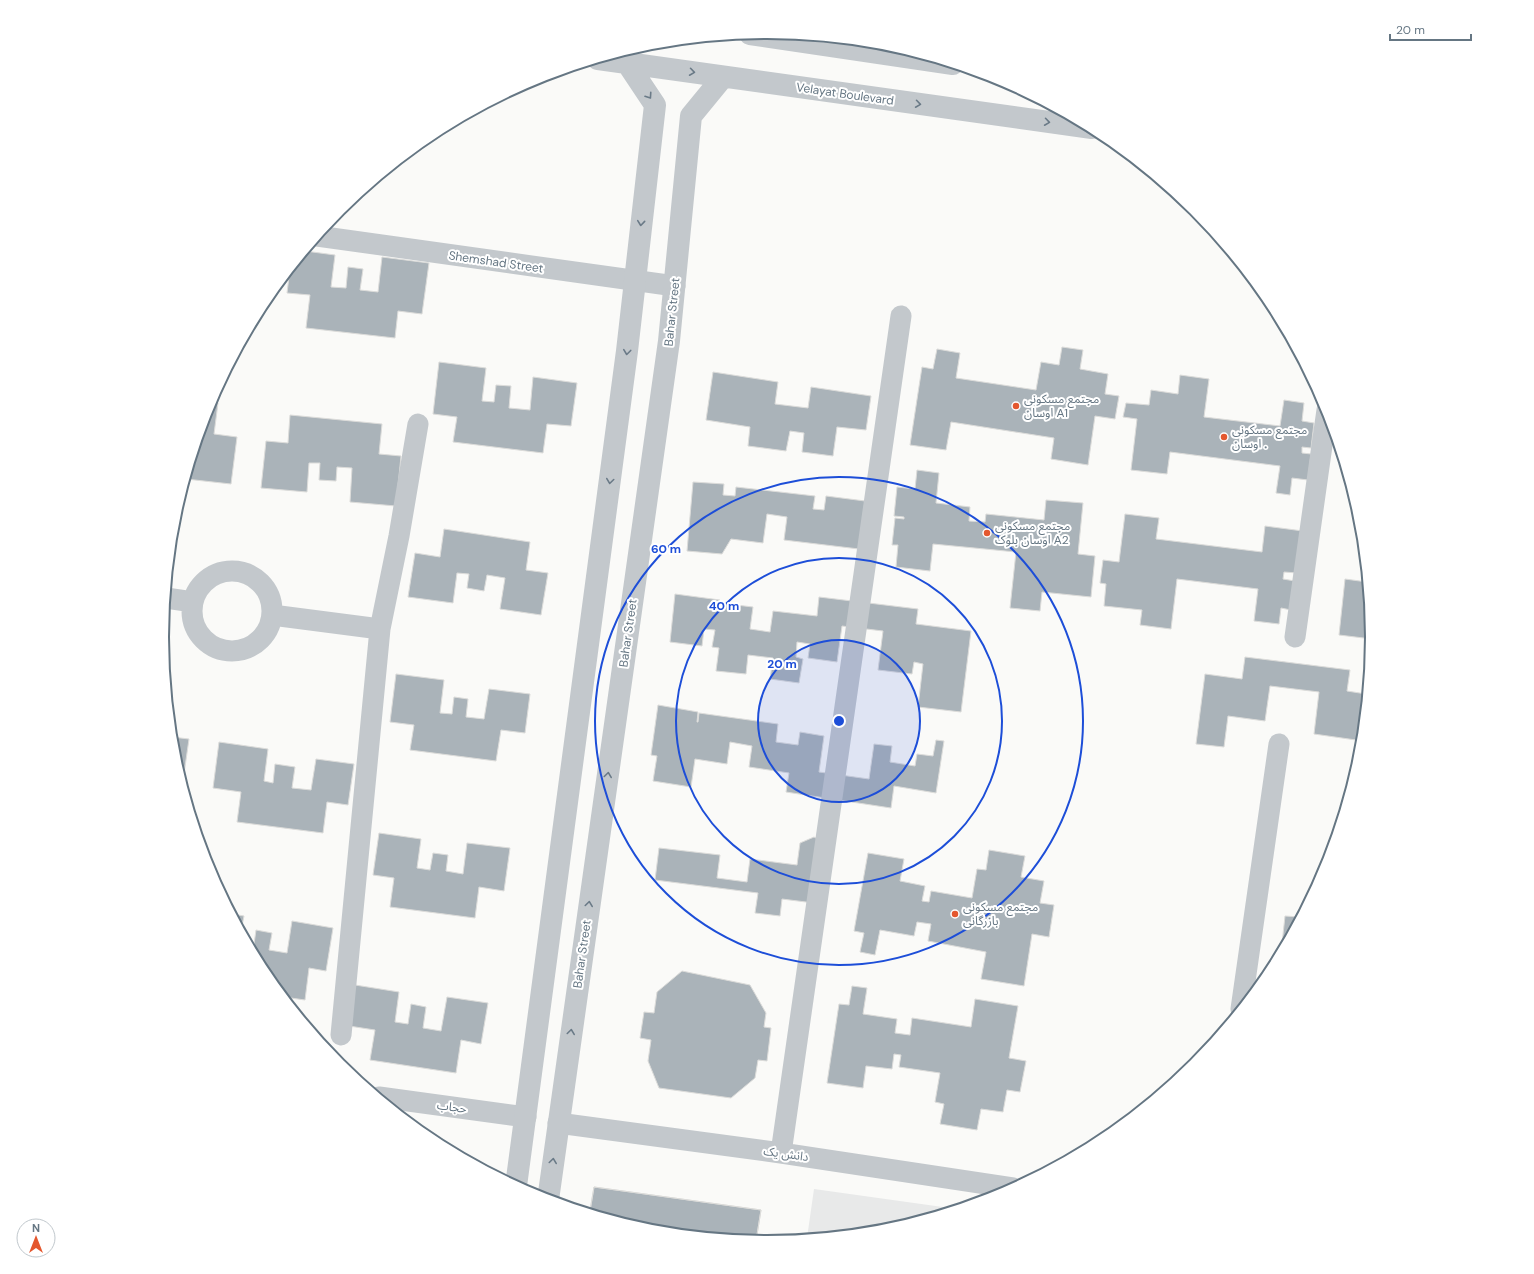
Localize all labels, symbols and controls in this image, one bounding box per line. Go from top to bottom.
scale bar [1390,16,1471,42]
text: 20 m [1396,22,1425,38]
one-way arrow [689,67,695,76]
street label: Velayat Boulevard [795,79,895,109]
one-way arrow [644,91,651,98]
one-way arrow [915,99,921,108]
one-way arrow [1044,117,1050,126]
one-way arrow [637,220,646,226]
street label: Shemshad Street [448,247,545,277]
street label: Bahar Street [660,277,684,347]
one-way arrow [623,349,632,355]
place label: مجتمع مسکونی اوسان A1 [1024,391,1099,421]
marker: مجتمع مسکونی اوسان A1 [1011,401,1021,411]
place label: مجتمع مسکونی اوسان . [1232,422,1307,452]
marker: مجتمع مسکونی اوسان . [1219,432,1229,442]
one-way arrow [606,478,615,484]
place label: مجتمع مسکونی اوسان بلوک A2 [995,518,1070,548]
marker: مجتمع مسکونی اوسان بلوک A2 [982,528,992,538]
text: 60 m [651,541,681,557]
street label: Bahar Street [615,598,641,668]
text: 40 m [709,598,739,614]
text: 20 m [767,656,797,672]
centre of rings [832,714,846,728]
one-way arrow [603,772,612,778]
place label: مجتمع مسکونی بازرگانی [963,899,1038,929]
one-way arrow [584,901,593,907]
marker: مجتمع مسکونی بازرگانی [950,909,960,919]
street label: Bahar Street [569,919,595,989]
one-way arrow [566,1029,575,1035]
street label: حجاب [436,1097,468,1117]
street label: دانش یک [762,1143,810,1165]
one-way arrow [548,1158,557,1164]
north arrow [16,1218,56,1258]
text: N [32,1221,40,1235]

